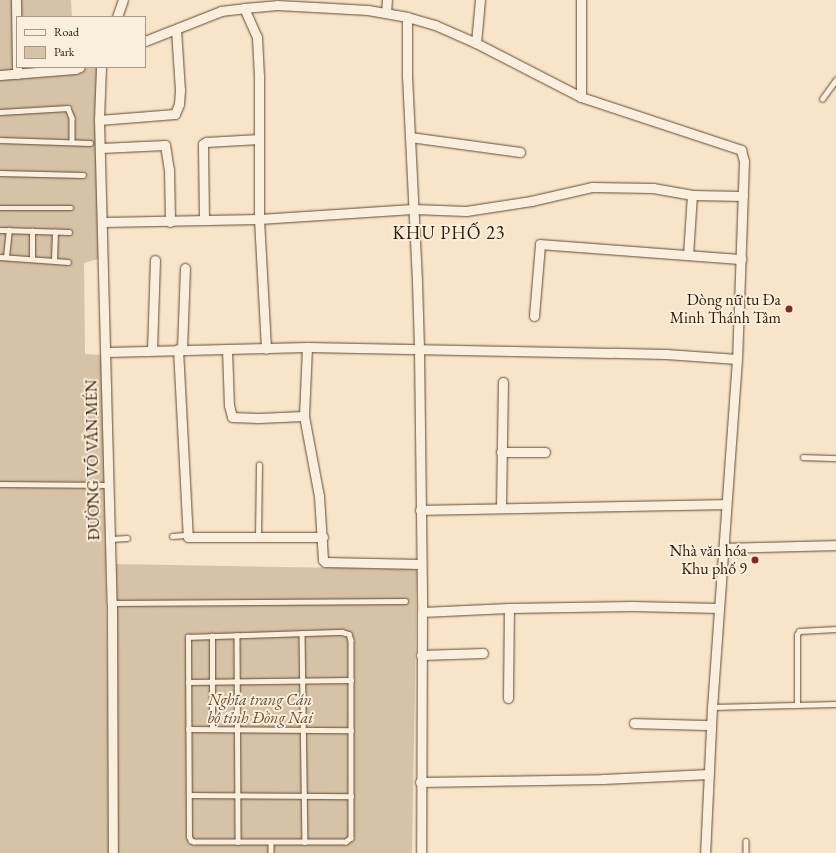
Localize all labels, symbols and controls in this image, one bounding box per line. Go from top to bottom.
legend [16,16,146,68]
text: Road [54,24,79,40]
text: Park [54,44,74,60]
district label: KHU PHỐ 23 [393,222,505,244]
place label: Dòng nữ tu Đa Minh Thánh Tâm [670,290,781,328]
marker: Dòng nữ tu Đa Minh Thánh Tâm [784,304,794,314]
street label: ĐƯỜNG VÕ VĂN MÉN [82,379,104,541]
place label: Nhà văn hóa Khu phố 9 [669,541,747,579]
marker: Nhà văn hóa Khu phố 9 [750,555,760,565]
park label: Nghĩa trang Cán bộ tỉnh Đồng Nai [207,690,313,728]

